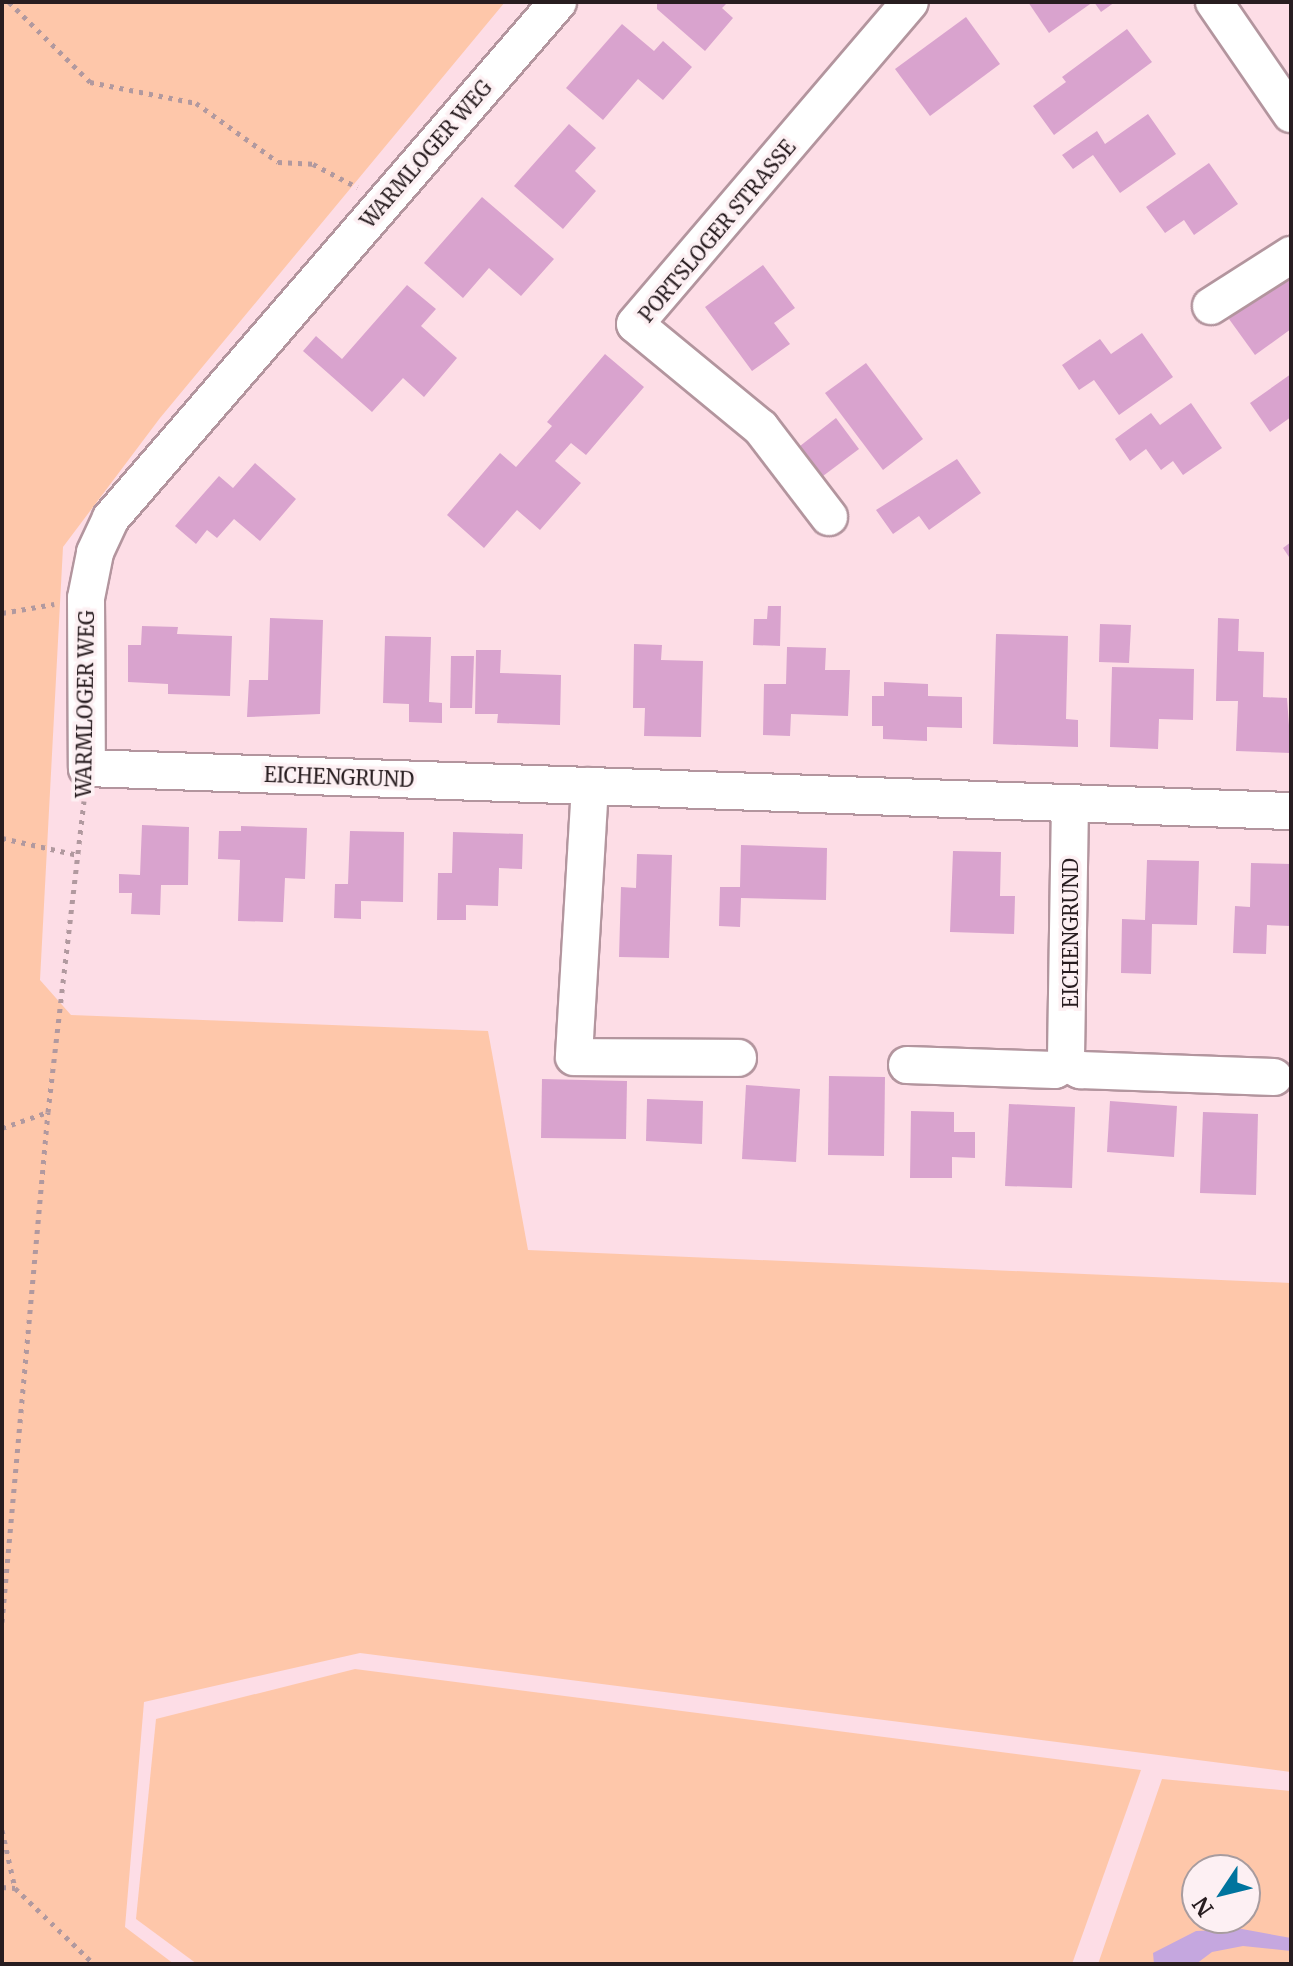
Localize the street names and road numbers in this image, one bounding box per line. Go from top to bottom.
street label: WARMLOGER WEG [355,75,497,233]
street label: PORTSLOGER STRASSE [634,135,800,327]
street label: WARMLOGER WEG [71,610,99,798]
street label: EICHENGRUND [264,762,414,792]
street label: EICHENGRUND [1058,858,1082,1008]

